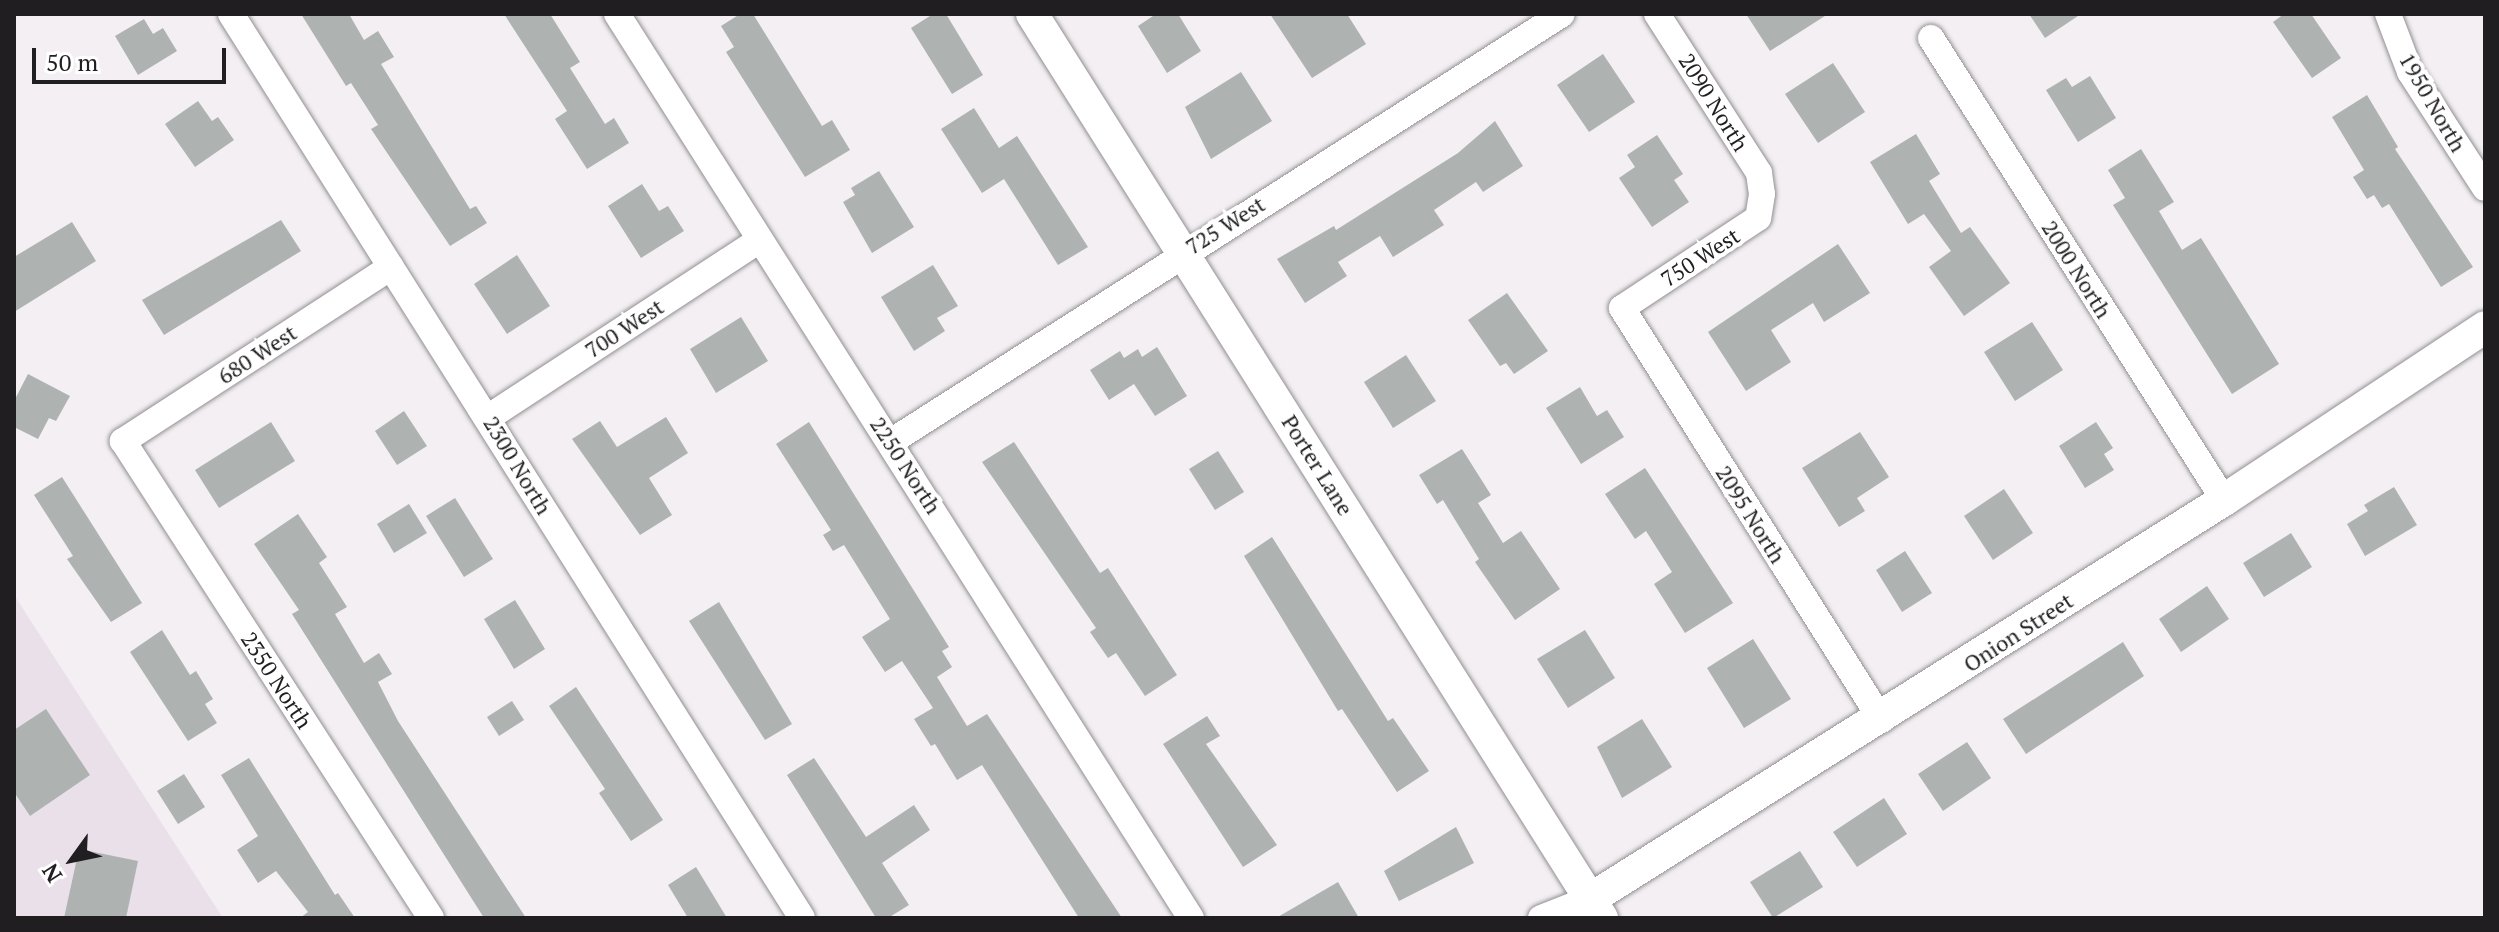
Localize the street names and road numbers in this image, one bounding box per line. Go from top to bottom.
street label: 2090 North [1674,48,1754,156]
street label: 1950 North [2394,48,2472,156]
street label: 725 West [1181,190,1269,260]
street label: 2000 North [2037,215,2117,323]
street label: 750 West [1656,222,1744,292]
street label: 700 West [580,293,668,363]
street label: 680 West [213,319,301,389]
street label: Porter Lane [1277,410,1359,520]
street label: 2300 North [478,411,558,519]
street label: 2250 North [865,412,947,518]
street label: 2095 North [1711,460,1791,568]
street label: Onion Street [1958,587,2078,677]
street label: 2350 North [236,627,318,733]

